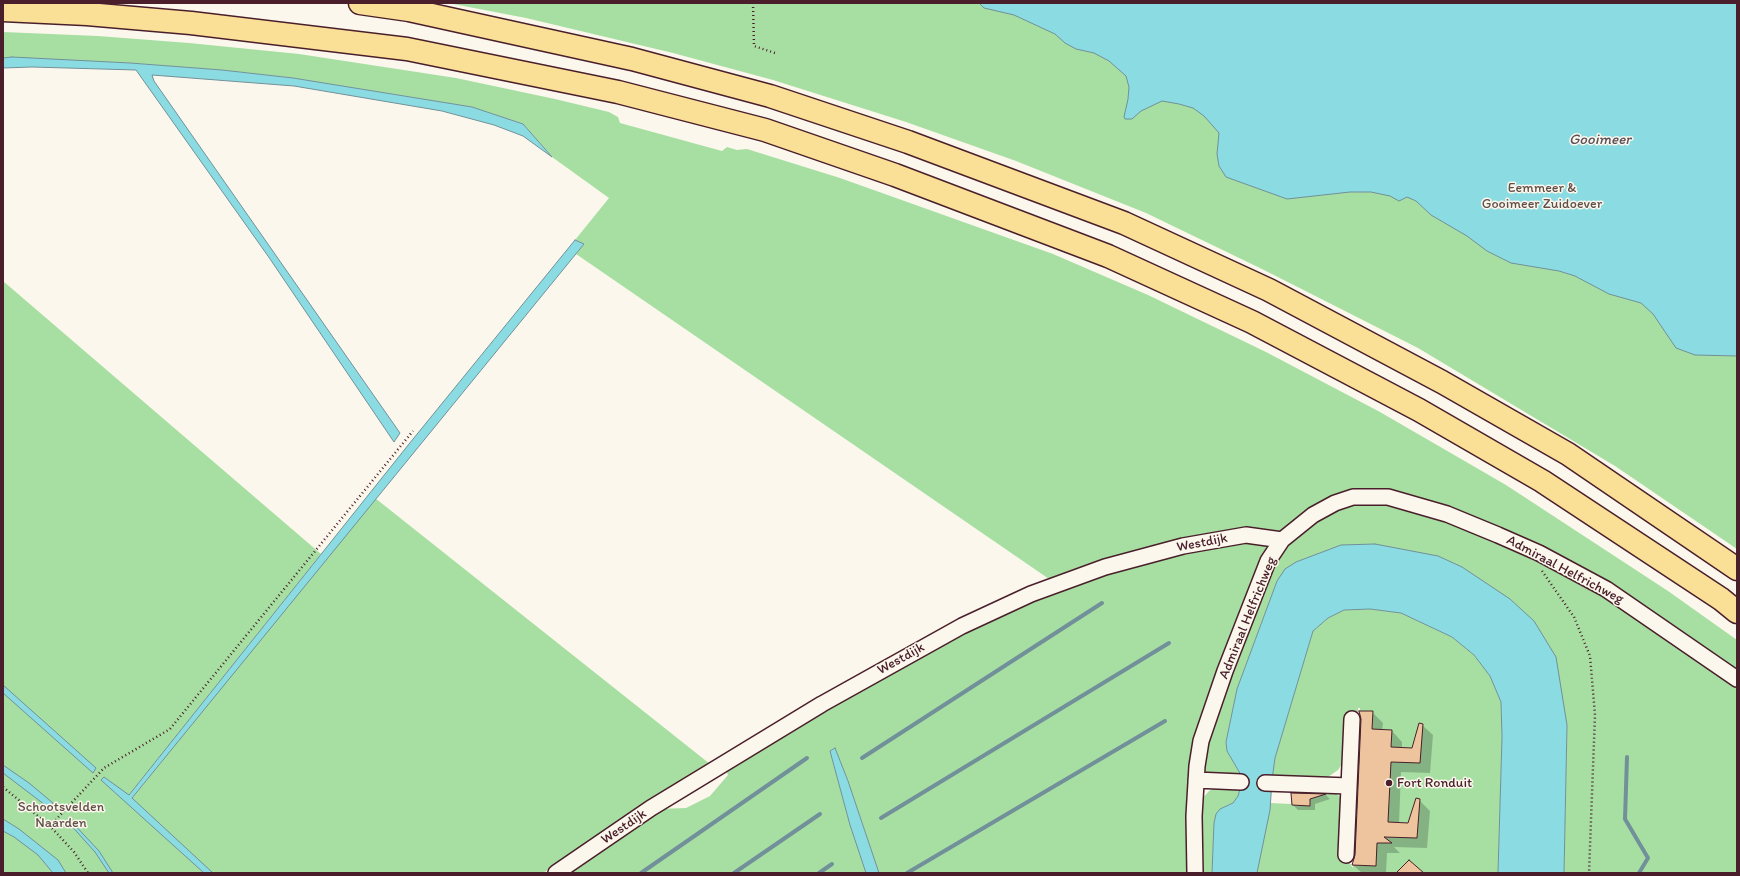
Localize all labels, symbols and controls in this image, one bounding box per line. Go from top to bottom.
water label: Gooimeer [1569,131,1631,149]
park label: Eemmeer & Gooimeer Zuidoever [1482,180,1602,212]
street label: Westdijk [1175,530,1229,556]
street label: Admiraal Helfrichweg [1504,532,1626,608]
street label: Admiraal Helfrichweg [1216,554,1280,682]
street label: Westdijk [874,639,928,679]
place label: Fort Ronduit [1397,775,1472,791]
marker: Fort Ronduit [1384,778,1394,788]
park label: Schootsvelden Naarden [18,799,104,832]
street label: Westdijk [598,806,650,848]

